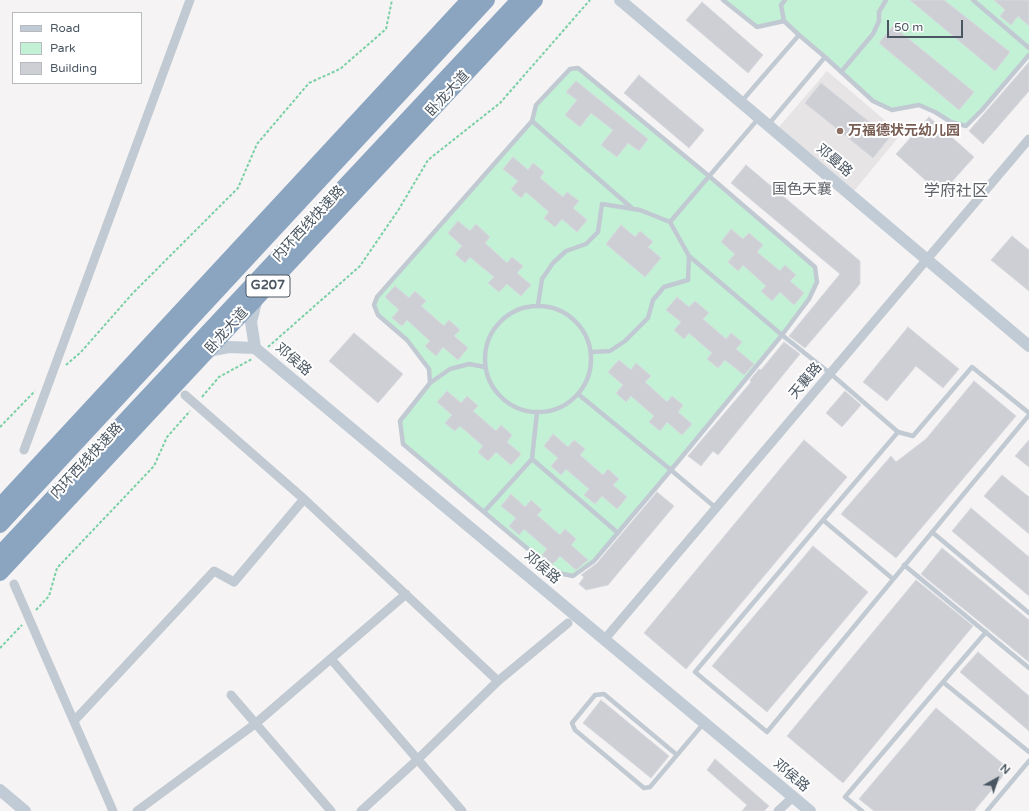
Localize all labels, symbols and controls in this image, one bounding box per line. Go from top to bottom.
legend [12,12,142,84]
scale bar [889,12,965,38]
text: 50 m [894,20,923,34]
text: Road [50,21,80,35]
text: Park [50,41,76,55]
text: Building [50,61,97,75]
street label: 卧龙大道 [423,68,473,120]
place label: 万福德状元幼儿园 [848,123,960,139]
marker: 万福德状元幼儿园 [835,126,845,136]
street label: 邓曼路 [813,141,855,181]
district label: 国色天襄 [772,181,832,199]
street label: 内环西线快速路 [269,182,349,266]
district label: 学府社区 [924,182,988,202]
road number: G207 [246,275,290,297]
street label: 卧龙大道 [202,305,252,357]
street label: 邓侯路 [272,340,314,380]
street label: 天襄路 [786,360,826,402]
street label: 内环西线快速路 [47,419,127,503]
street label: 邓侯路 [521,548,563,588]
street label: 邓侯路 [770,756,812,796]
north arrow [977,759,1017,799]
text: N [997,762,1013,777]

